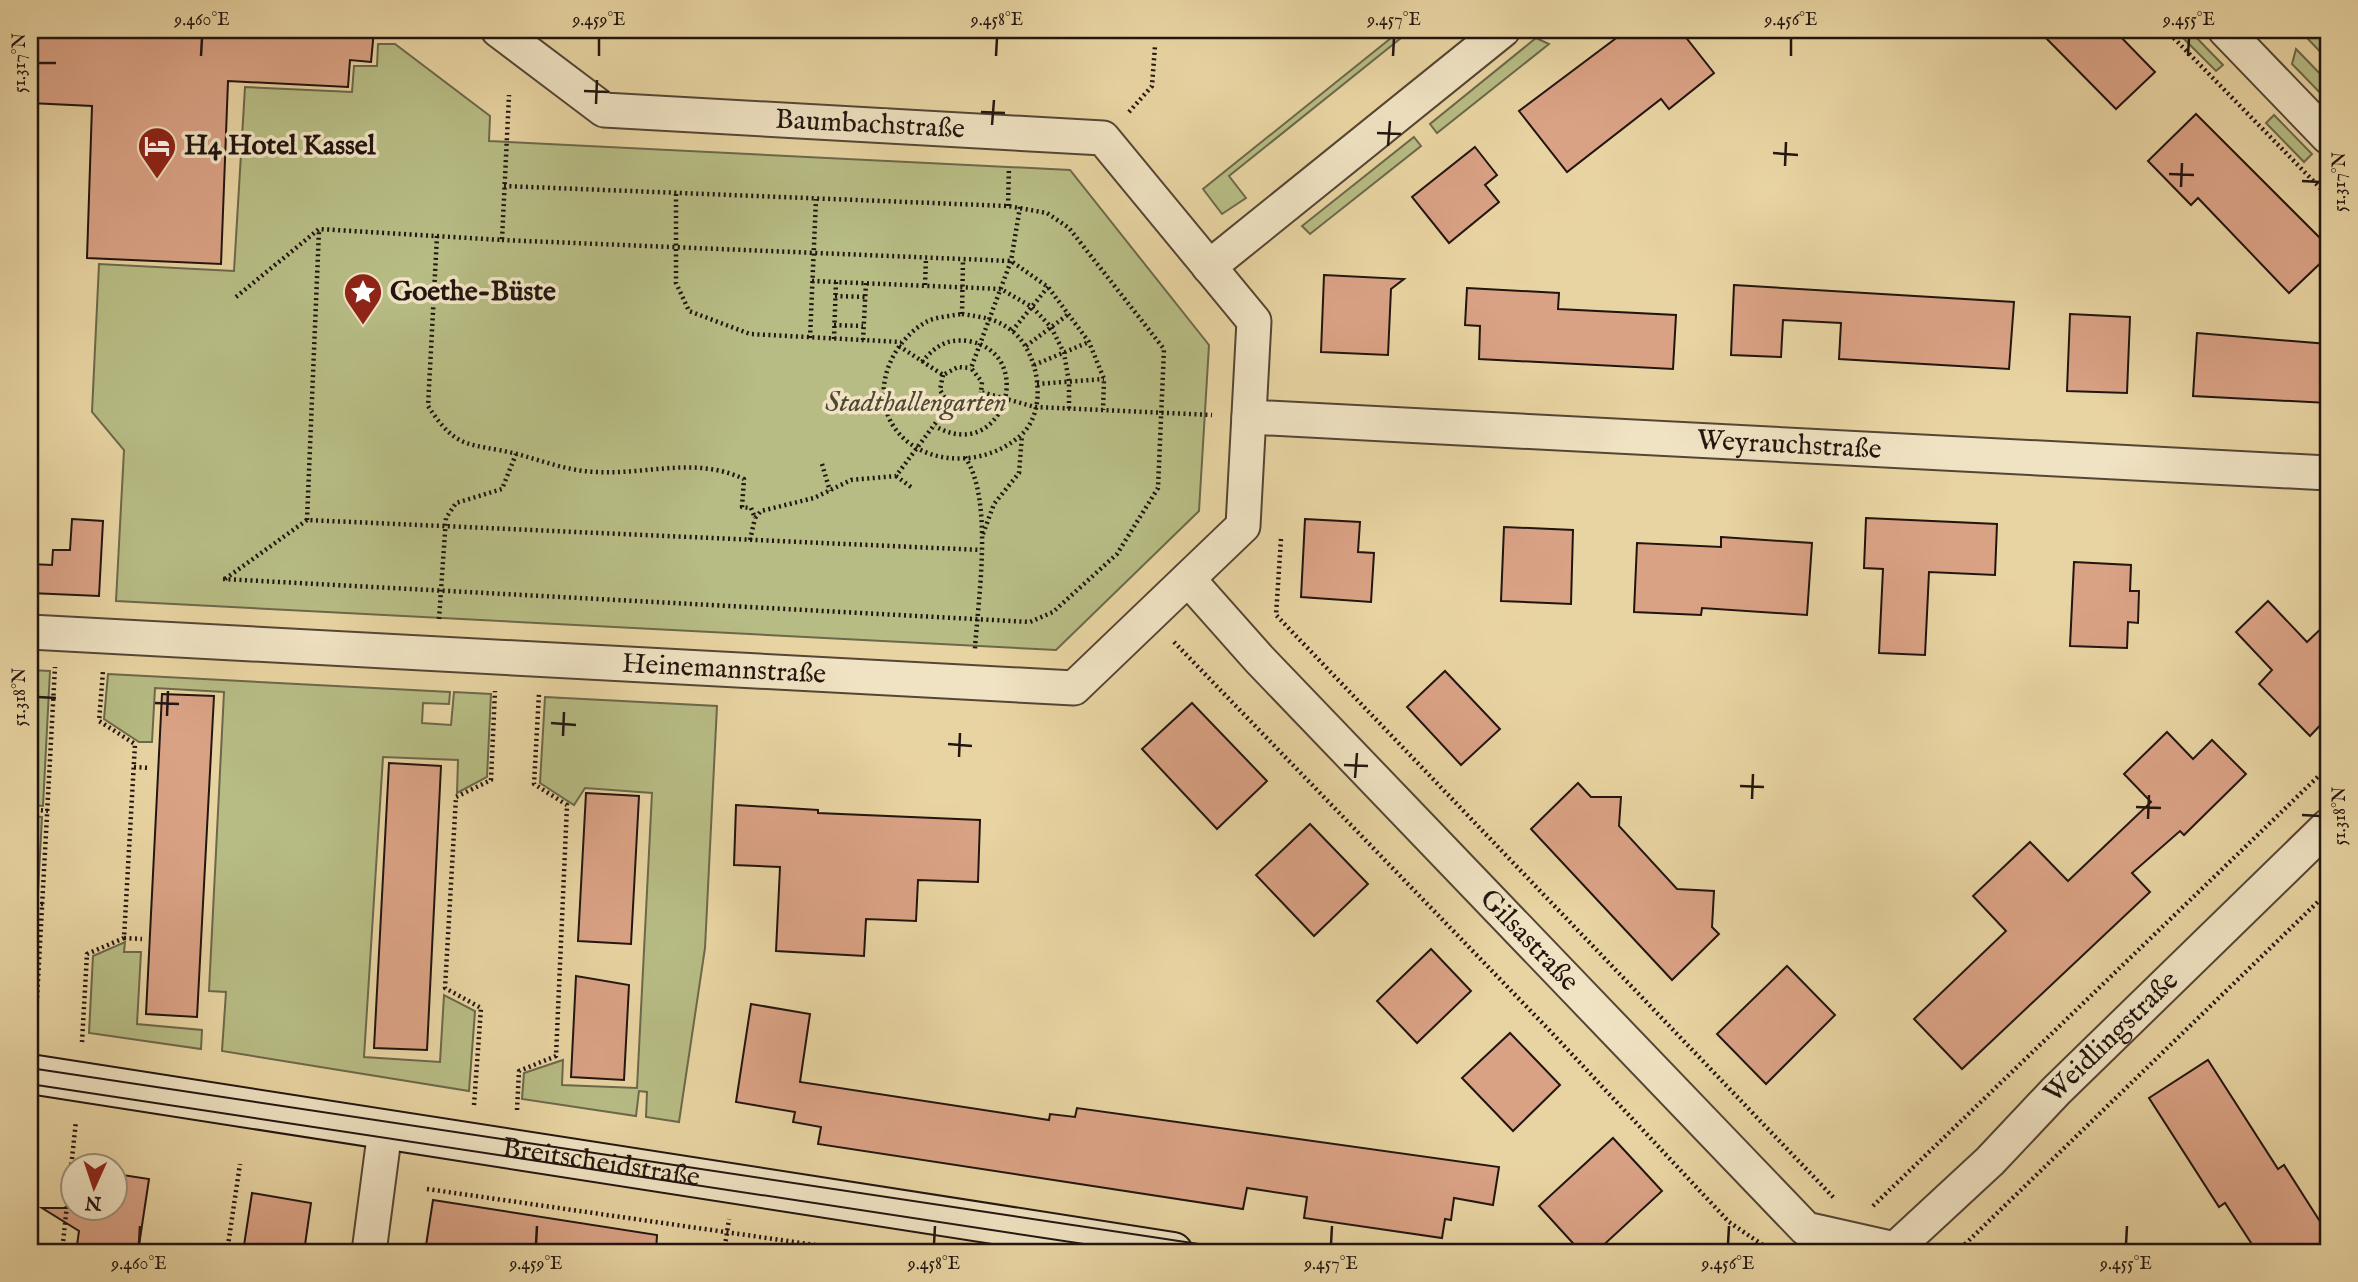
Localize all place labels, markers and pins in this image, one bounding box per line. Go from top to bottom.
hotel icon: H4 Hotel Kassel [136,125,178,180]
place label: H4 Hotel Kassel [184,129,377,164]
place icon: Goethe-Büste [342,271,384,326]
place label: Goethe-Büste [390,275,556,310]

